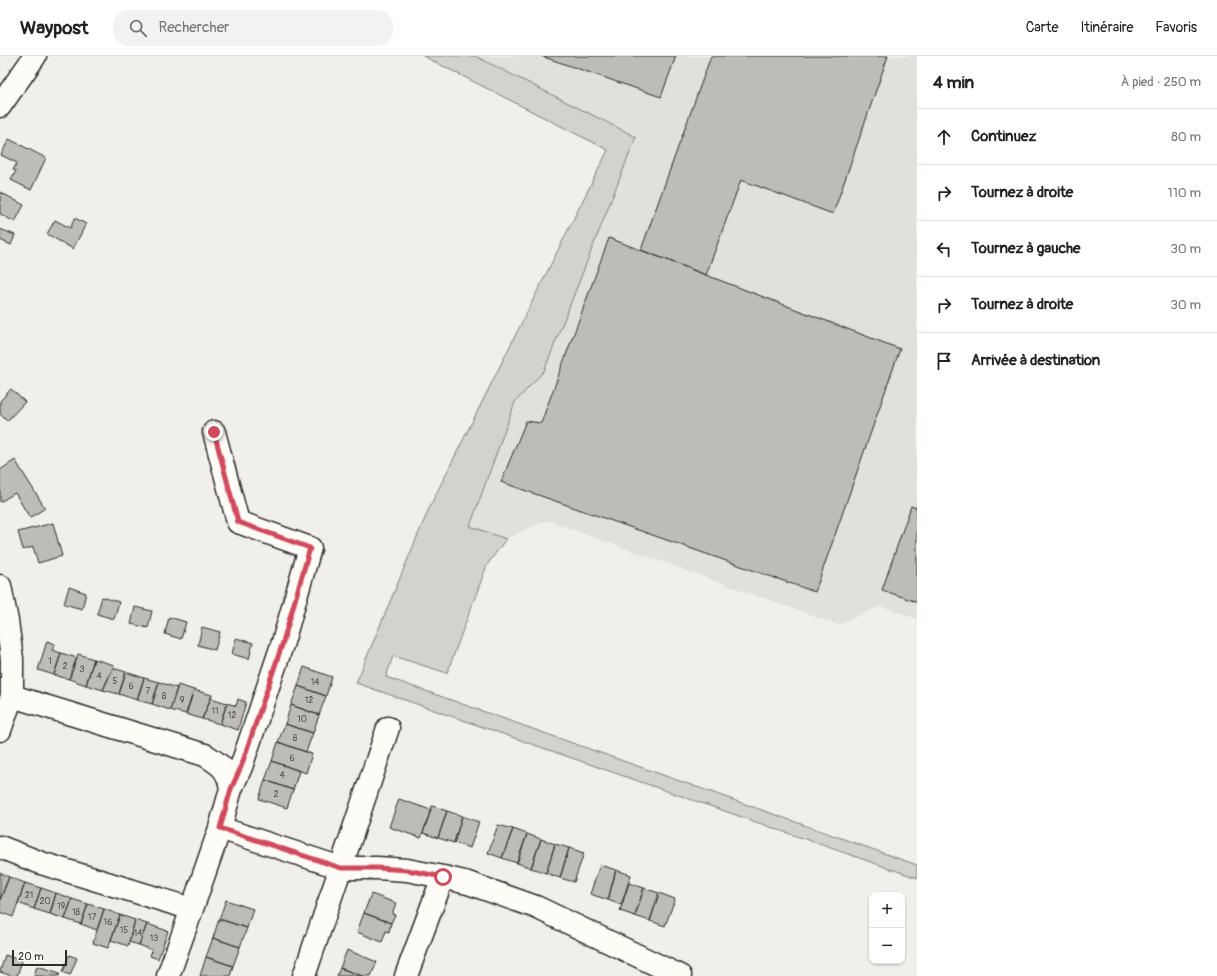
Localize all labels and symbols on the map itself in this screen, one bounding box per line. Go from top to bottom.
route end [205,423,223,441]
house number: 1 [48,656,52,667]
house number: 2 [62,661,68,672]
house number: 3 [79,664,85,675]
house number: 4 [96,671,102,682]
house number: 5 [113,676,118,687]
house number: 14 [311,677,320,688]
house number: 6 [128,681,134,692]
house number: 7 [146,686,151,697]
house number: 8 [162,691,167,702]
house number: 9 [180,695,185,706]
house number: 12 [305,695,313,706]
house number: 11 [211,706,219,717]
house number: 12 [228,710,236,721]
house number: 10 [297,714,307,725]
house number: 8 [293,733,298,744]
house number: 6 [289,753,295,764]
house number: 4 [279,770,285,781]
house number: 2 [273,789,279,800]
route start [434,868,452,886]
house number: 21 [25,890,33,901]
house number: 20 [39,896,51,907]
house number: 19 [57,901,65,912]
house number: 18 [72,907,80,918]
house number: 17 [88,912,96,923]
house number: 16 [104,917,112,928]
house number: 15 [120,925,128,936]
house number: 14 [134,928,143,939]
house number: 13 [150,933,158,944]
scale bar [12,948,67,967]

